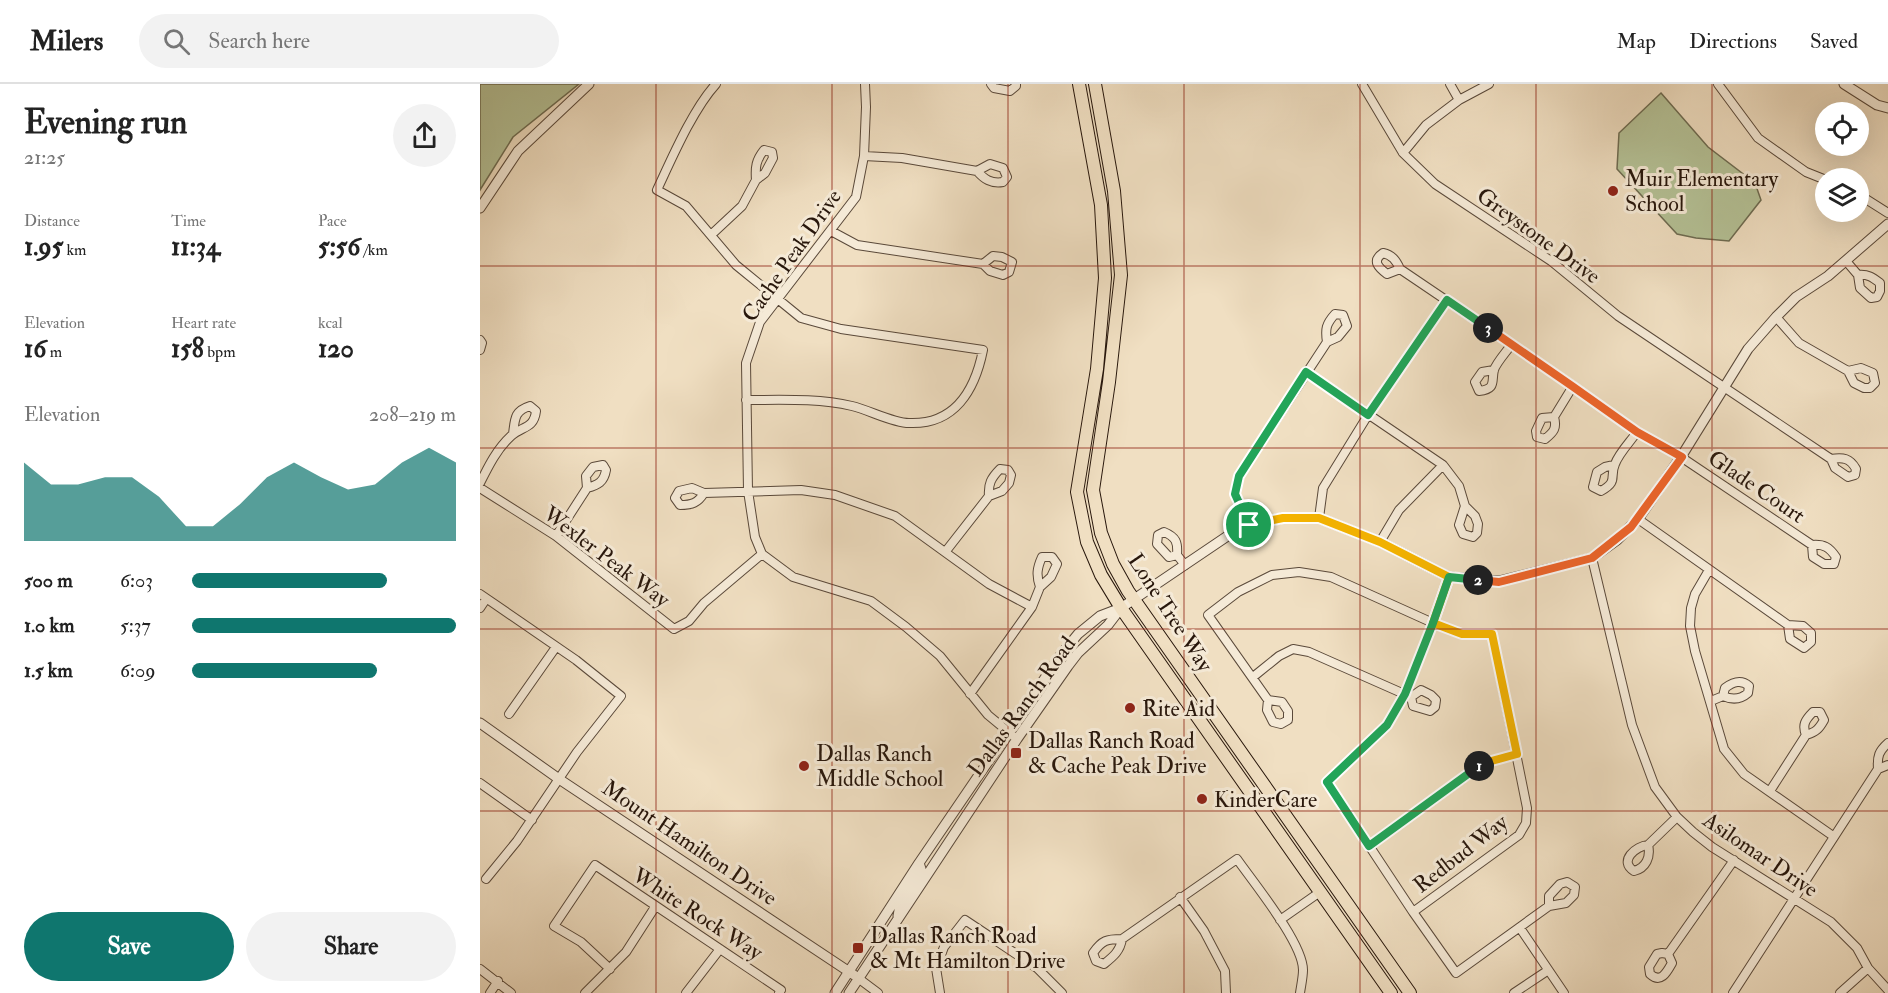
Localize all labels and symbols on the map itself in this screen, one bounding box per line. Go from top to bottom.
place label: Muir Elementary School [1625,165,1778,218]
street label: Greystone Drive [1471,182,1606,290]
street label: Cache Peak Drive [736,184,848,327]
marker: Muir Elementary School [1606,184,1620,198]
pin: 3 [1473,313,1503,343]
street label: Glade Court [1702,444,1810,530]
street label: Wexler Peak Way [537,499,676,614]
pin [1223,499,1274,550]
street label: Lone Tree Way [1121,548,1219,677]
pin: 2 [1463,565,1493,595]
street label: Dallas Ranch Road [962,631,1082,782]
place label: Rite Aid [1142,695,1215,723]
marker: Rite Aid [1123,701,1137,715]
place label: Dallas Ranch Road & Cache Peak Drive [1028,727,1206,780]
place label: Dallas Ranch Middle School [816,740,944,793]
marker: Dallas Ranch Road & Cache Peak Drive [1009,746,1023,760]
pin: 1 [1464,751,1494,781]
marker: Dallas Ranch Middle School [797,759,811,773]
street label: Mount Hamilton Drive [597,774,782,912]
place label: KinderCare [1214,786,1317,814]
marker: KinderCare [1195,792,1209,806]
street label: Asilomar Drive [1697,806,1823,904]
street label: Redbud Way [1408,808,1514,899]
street label: White Rock Way [626,861,768,967]
place label: Dallas Ranch Road & Mt Hamilton Drive [870,922,1065,975]
marker: Dallas Ranch Road & Mt Hamilton Drive [851,941,865,955]

